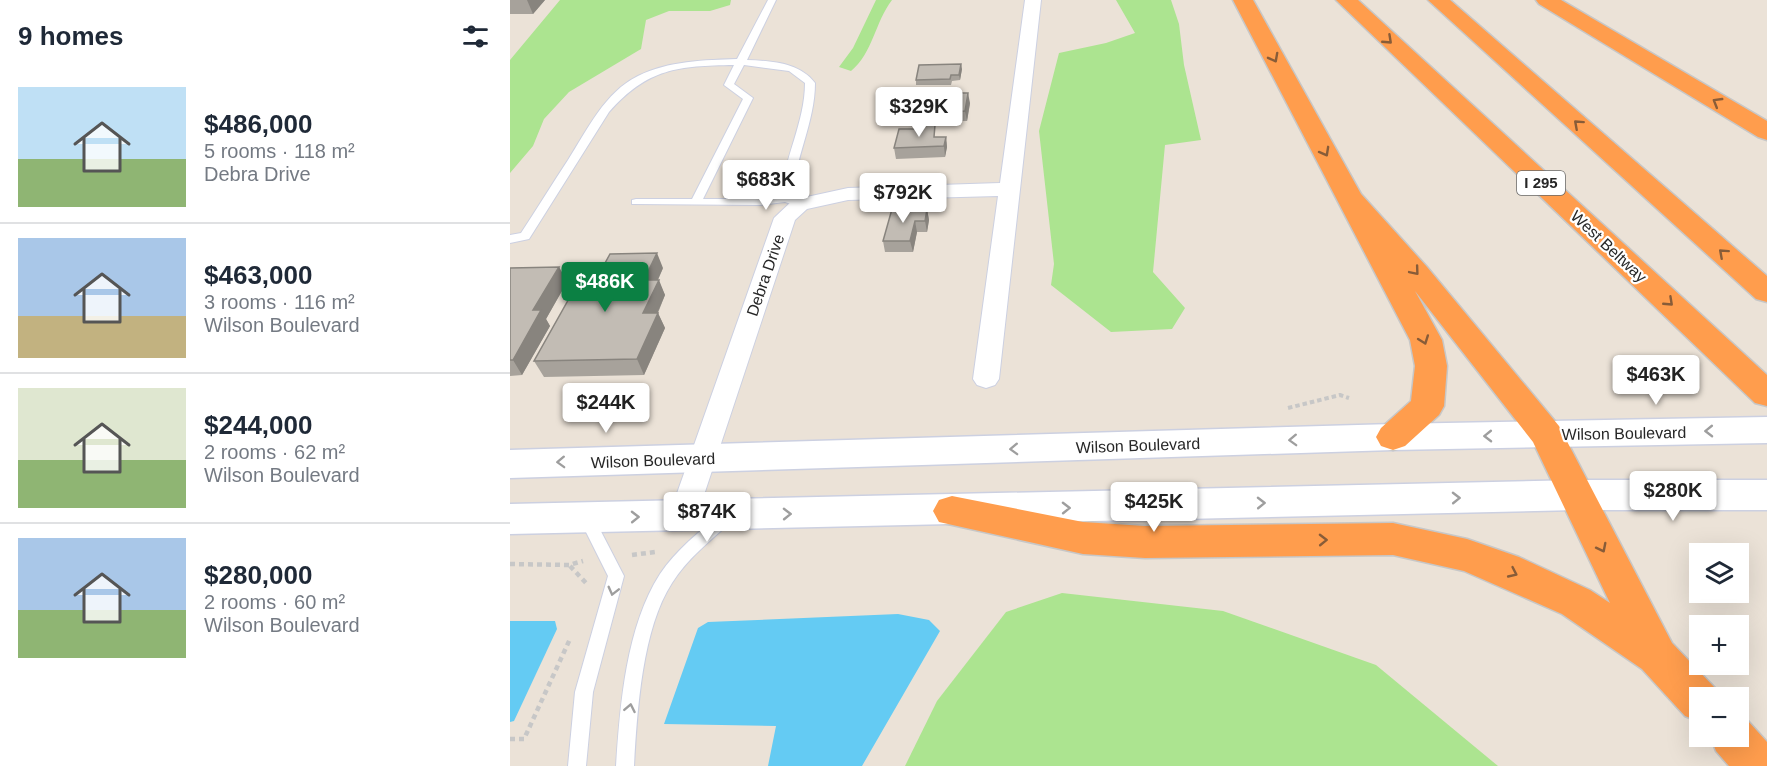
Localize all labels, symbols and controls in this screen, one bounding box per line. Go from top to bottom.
icon: filters [459,20,492,53]
text: 9 homes [18,21,124,51]
one-way arrow [1382,33,1392,44]
one-way arrow [1267,52,1278,62]
pin: $329K [877,87,961,138]
text: $329K [890,95,948,117]
one-way arrow [1713,98,1723,109]
text: $486,000 [204,109,312,139]
icon: home [66,111,138,183]
one-way arrow [1574,120,1584,131]
text: 5 rooms · 118 m² [204,140,355,162]
one-way arrow [1318,145,1329,156]
pin: $683K [724,160,808,211]
text: Debra Drive [204,163,311,185]
text: $683K [737,168,795,190]
road number: I 295 [1517,171,1565,195]
pin: $792K [861,173,945,224]
text: $792K [874,181,932,203]
street label: West Beltway [1568,207,1650,286]
street label: Debra Drive [744,232,787,318]
one-way arrow [1719,249,1730,260]
text: $463,000 [204,260,312,290]
icon: home [66,262,138,334]
pin: $486K [563,262,647,313]
one-way arrow [1407,264,1418,275]
text: $486K [576,270,634,292]
text: 3 rooms · 116 m² [204,291,355,313]
one-way arrow [1662,295,1673,306]
text: Wilson Boulevard [204,314,360,336]
one-way arrow [1417,335,1430,345]
pin: $463K [1614,355,1698,406]
text: $463K [1627,363,1685,385]
pin: $244K [564,383,648,434]
text: $244K [577,391,635,413]
text: $244,000 [204,410,312,440]
icon: home [66,412,138,484]
street label: Wilson Boulevard [1562,424,1686,443]
one-way arrow [1704,425,1713,438]
one-way arrow [1484,430,1493,442]
one-way arrow [1289,434,1298,446]
street label: Wilson Boulevard [1076,435,1201,456]
text: 2 rooms · 62 m² [204,441,345,463]
one-way arrow [1010,442,1019,455]
street label: Wilson Boulevard [591,450,716,471]
one-way arrow [557,456,566,469]
text: Wilson Boulevard [204,464,360,486]
pin: $280K [1631,471,1715,522]
text: $280K [1644,479,1702,501]
pin: $425K [1112,482,1196,533]
text: $425K [1125,490,1183,512]
pin: $874K [665,492,749,543]
one-way arrow [1452,492,1461,504]
one-way arrow [1257,497,1266,509]
text: $874K [678,500,736,522]
one-way arrow [1062,502,1071,515]
one-way arrow [783,508,792,520]
one-way arrow [631,511,640,523]
one-way arrow [1318,534,1327,546]
one-way arrow [1594,542,1606,553]
map controls [1689,543,1749,747]
button: layers [1689,543,1749,603]
text: $280,000 [204,560,312,590]
icon: home [66,562,138,634]
one-way arrow [1506,565,1517,577]
one-way arrow [607,585,620,595]
text: 2 rooms · 60 m² [204,591,345,613]
text: Wilson Boulevard [204,614,360,636]
button: + [1689,615,1749,675]
button: − [1689,687,1749,747]
one-way arrow [623,703,636,713]

